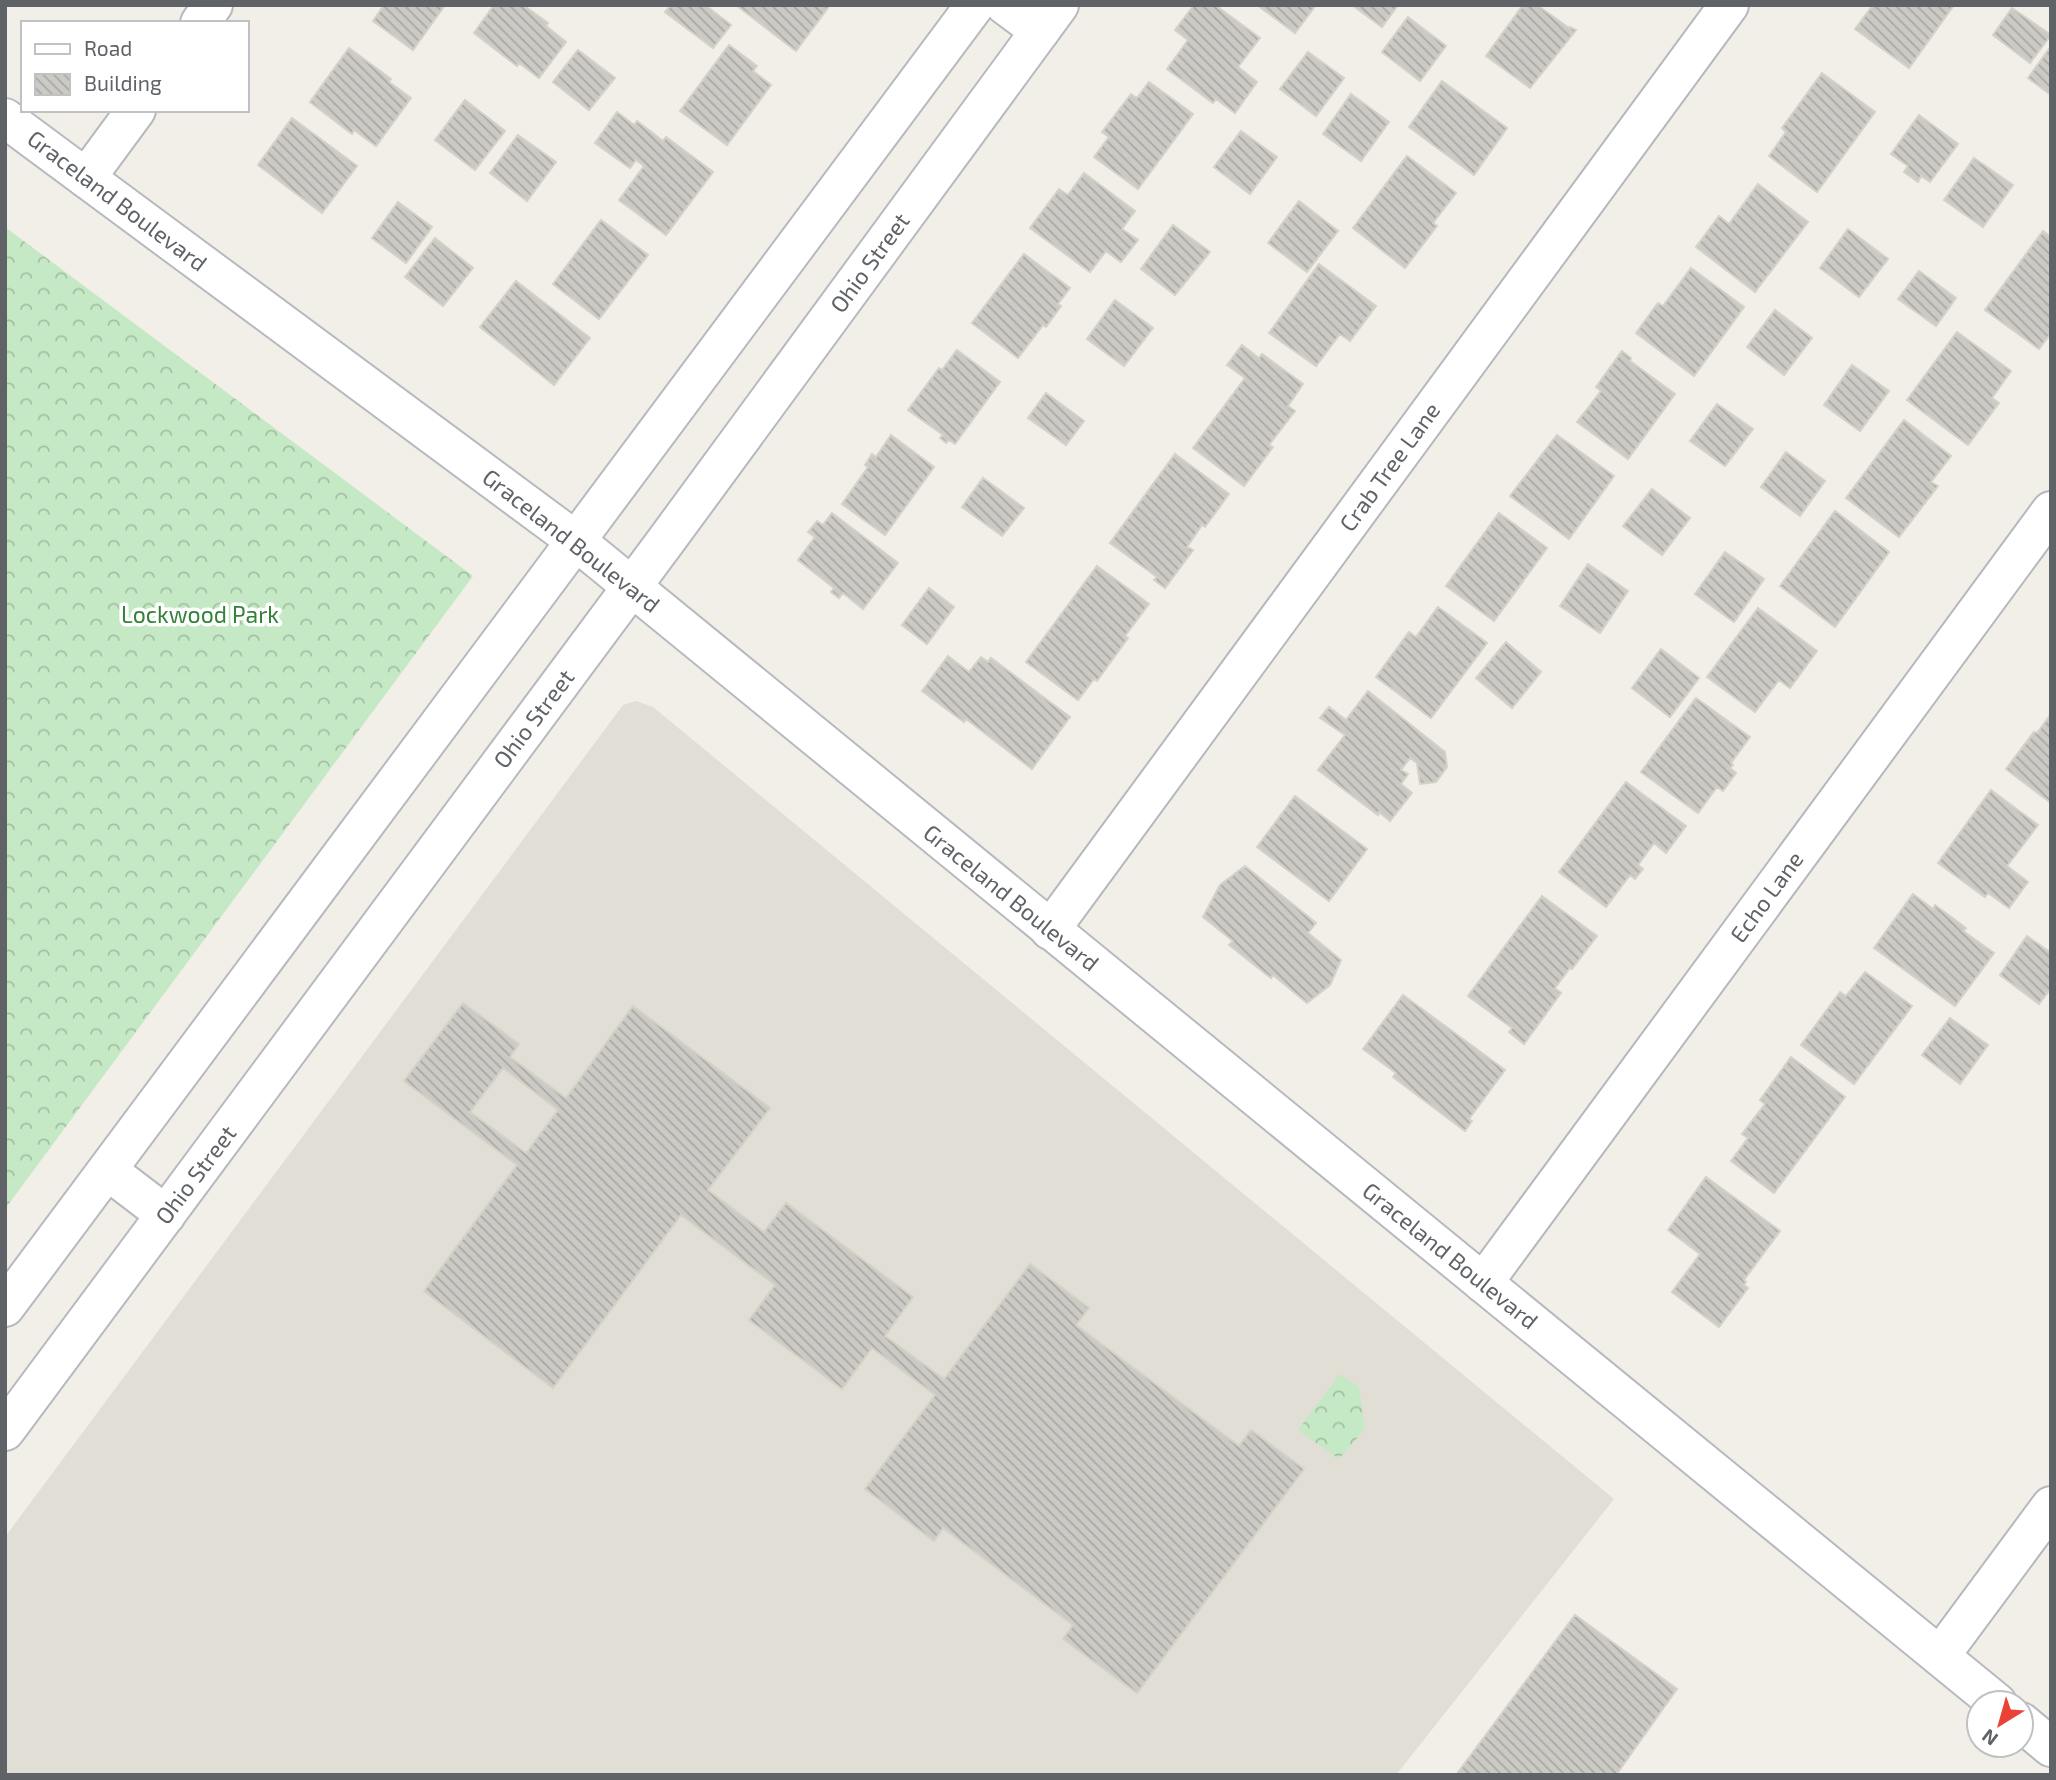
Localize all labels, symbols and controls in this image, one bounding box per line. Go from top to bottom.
legend [21,21,248,112]
text: Road [84,35,132,60]
text: Building [84,70,162,95]
street label: Graceland Boulevard [22,124,213,277]
street label: Ohio Street [824,207,915,318]
street label: Crab Tree Lane [1333,396,1445,536]
street label: Graceland Boulevard [477,462,666,618]
park label: Lockwood Park [121,600,279,628]
street label: Ohio Street [487,663,580,773]
street label: Graceland Boulevard [918,818,1105,976]
street label: Echo Lane [1724,845,1809,947]
street label: Ohio Street [149,1119,242,1229]
street label: Graceland Boulevard [1357,1176,1544,1334]
north arrow [1965,1689,2035,1759]
text: N [1977,1725,2002,1751]

